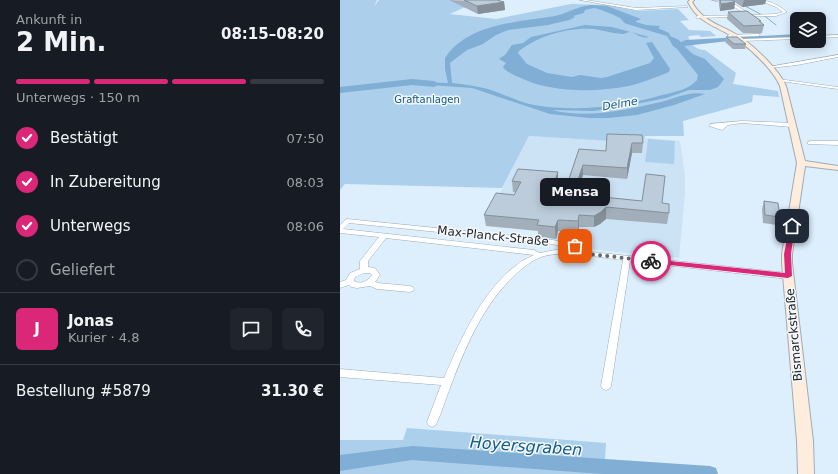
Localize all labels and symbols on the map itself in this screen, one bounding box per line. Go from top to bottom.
park label: Graftanlagen [394,94,460,105]
water label: Delme [601,94,639,114]
callout: Mensa [540,178,610,206]
pin [775,209,809,243]
street label: Max-Planck-Straße [437,223,549,249]
pin [558,229,592,263]
courier [631,241,671,281]
street label: Bismarckstraße [783,288,805,382]
water label: Hoyersgraben [469,433,583,459]

